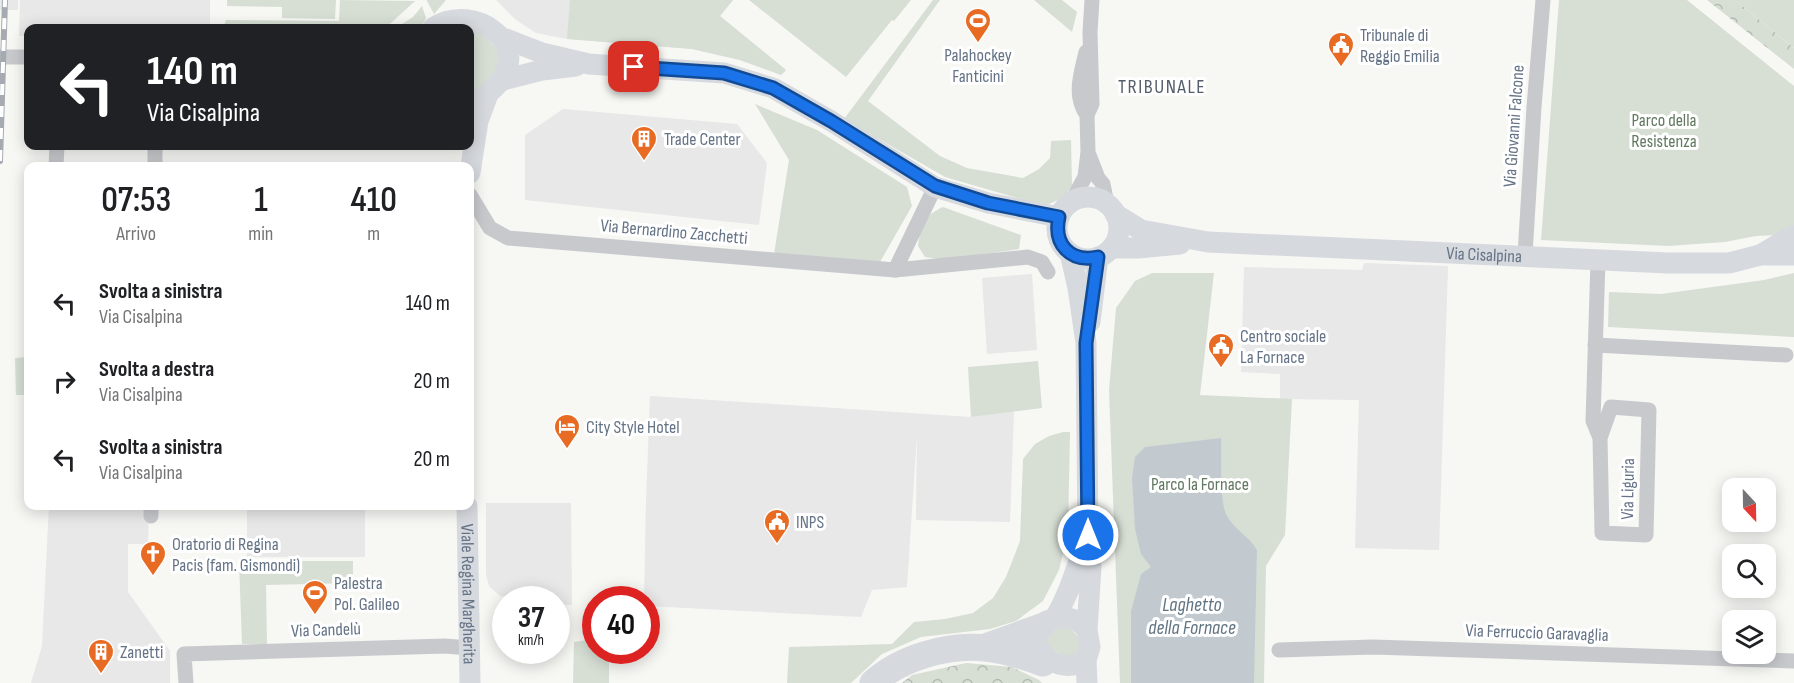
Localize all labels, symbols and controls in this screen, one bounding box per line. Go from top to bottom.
sports icon: Palahockey Fanticini [963,6,993,44]
place label: Tribunale di Reggio Emilia [1360,25,1440,67]
public building icon: Tribunale di Reggio Emilia [1326,30,1356,68]
pin [608,41,659,92]
place label: Palahockey Fanticini [944,45,1012,87]
text: 140 m [147,46,238,97]
icon: left [48,48,126,126]
icon: arrive [617,50,650,83]
street label: Via Giovanni Falcone [1499,64,1529,188]
district label: TRIBUNALE [1118,75,1206,99]
text: Via Cisalpina [147,97,260,129]
park label: Parco della Resistenza [1631,110,1697,152]
building icon: Trade Center [629,124,659,162]
place label: Trade Center [664,129,741,150]
text: 07:53 [101,179,171,222]
text: 1 [254,179,268,222]
text: 410 [351,179,397,222]
street label: Via Bernardino Zacchetti [599,215,749,249]
text: Arrivo [116,222,156,246]
text: min [248,222,273,246]
text: m [367,222,380,246]
street label: Via Cisalpina [1446,242,1522,267]
text: Svolta a sinistra [99,278,222,305]
icon: left [48,287,81,320]
text: 140 m [406,290,450,317]
text: Via Cisalpina [99,305,183,329]
place label: Centro sociale La Fornace [1240,326,1326,368]
public building icon: Centro sociale La Fornace [1206,331,1236,369]
text: Svolta a destra [99,356,214,383]
icon: right [48,365,81,398]
text: 20 m [414,368,450,395]
text: Via Cisalpina [99,383,183,407]
hotel icon: City Style Hotel [552,412,582,450]
place label: City Style Hotel [586,417,680,438]
text: Svolta a sinistra [99,434,222,461]
icon: left [48,443,81,476]
text: 20 m [414,446,450,473]
street label: Via Liguria [1617,458,1639,520]
text: Via Cisalpina [99,461,183,485]
park label: Parco la Fornace [1151,474,1249,495]
north arrow [1722,478,1776,532]
map controls [1722,478,1776,664]
position arrow [1056,503,1120,567]
public building icon: INPS [762,507,792,545]
place label: INPS [796,512,824,533]
street label: Viale Regina Margherita [457,523,480,665]
place label: Oratorio di Regina Pacis (fam. Gismondi) [172,534,300,576]
church icon: Oratorio di Regina Pacis (fam. Gismondi) [138,539,168,577]
button: search [1722,544,1776,598]
place label: Palestra Pol. Galileo [334,573,400,615]
sports icon: Palestra Pol. Galileo [300,578,330,616]
speed limit sign: 40 [582,586,660,664]
water label: Laghetto della Fornace [1148,593,1236,640]
text: 37 [518,600,544,636]
button: layers [1722,610,1776,664]
street label: Via Candelù [291,618,361,642]
street label: Via Ferruccio Garavaglia [1465,620,1609,646]
text: km/h [518,631,544,650]
building icon: Zanetti [86,637,116,675]
place label: Zanetti [120,642,163,663]

